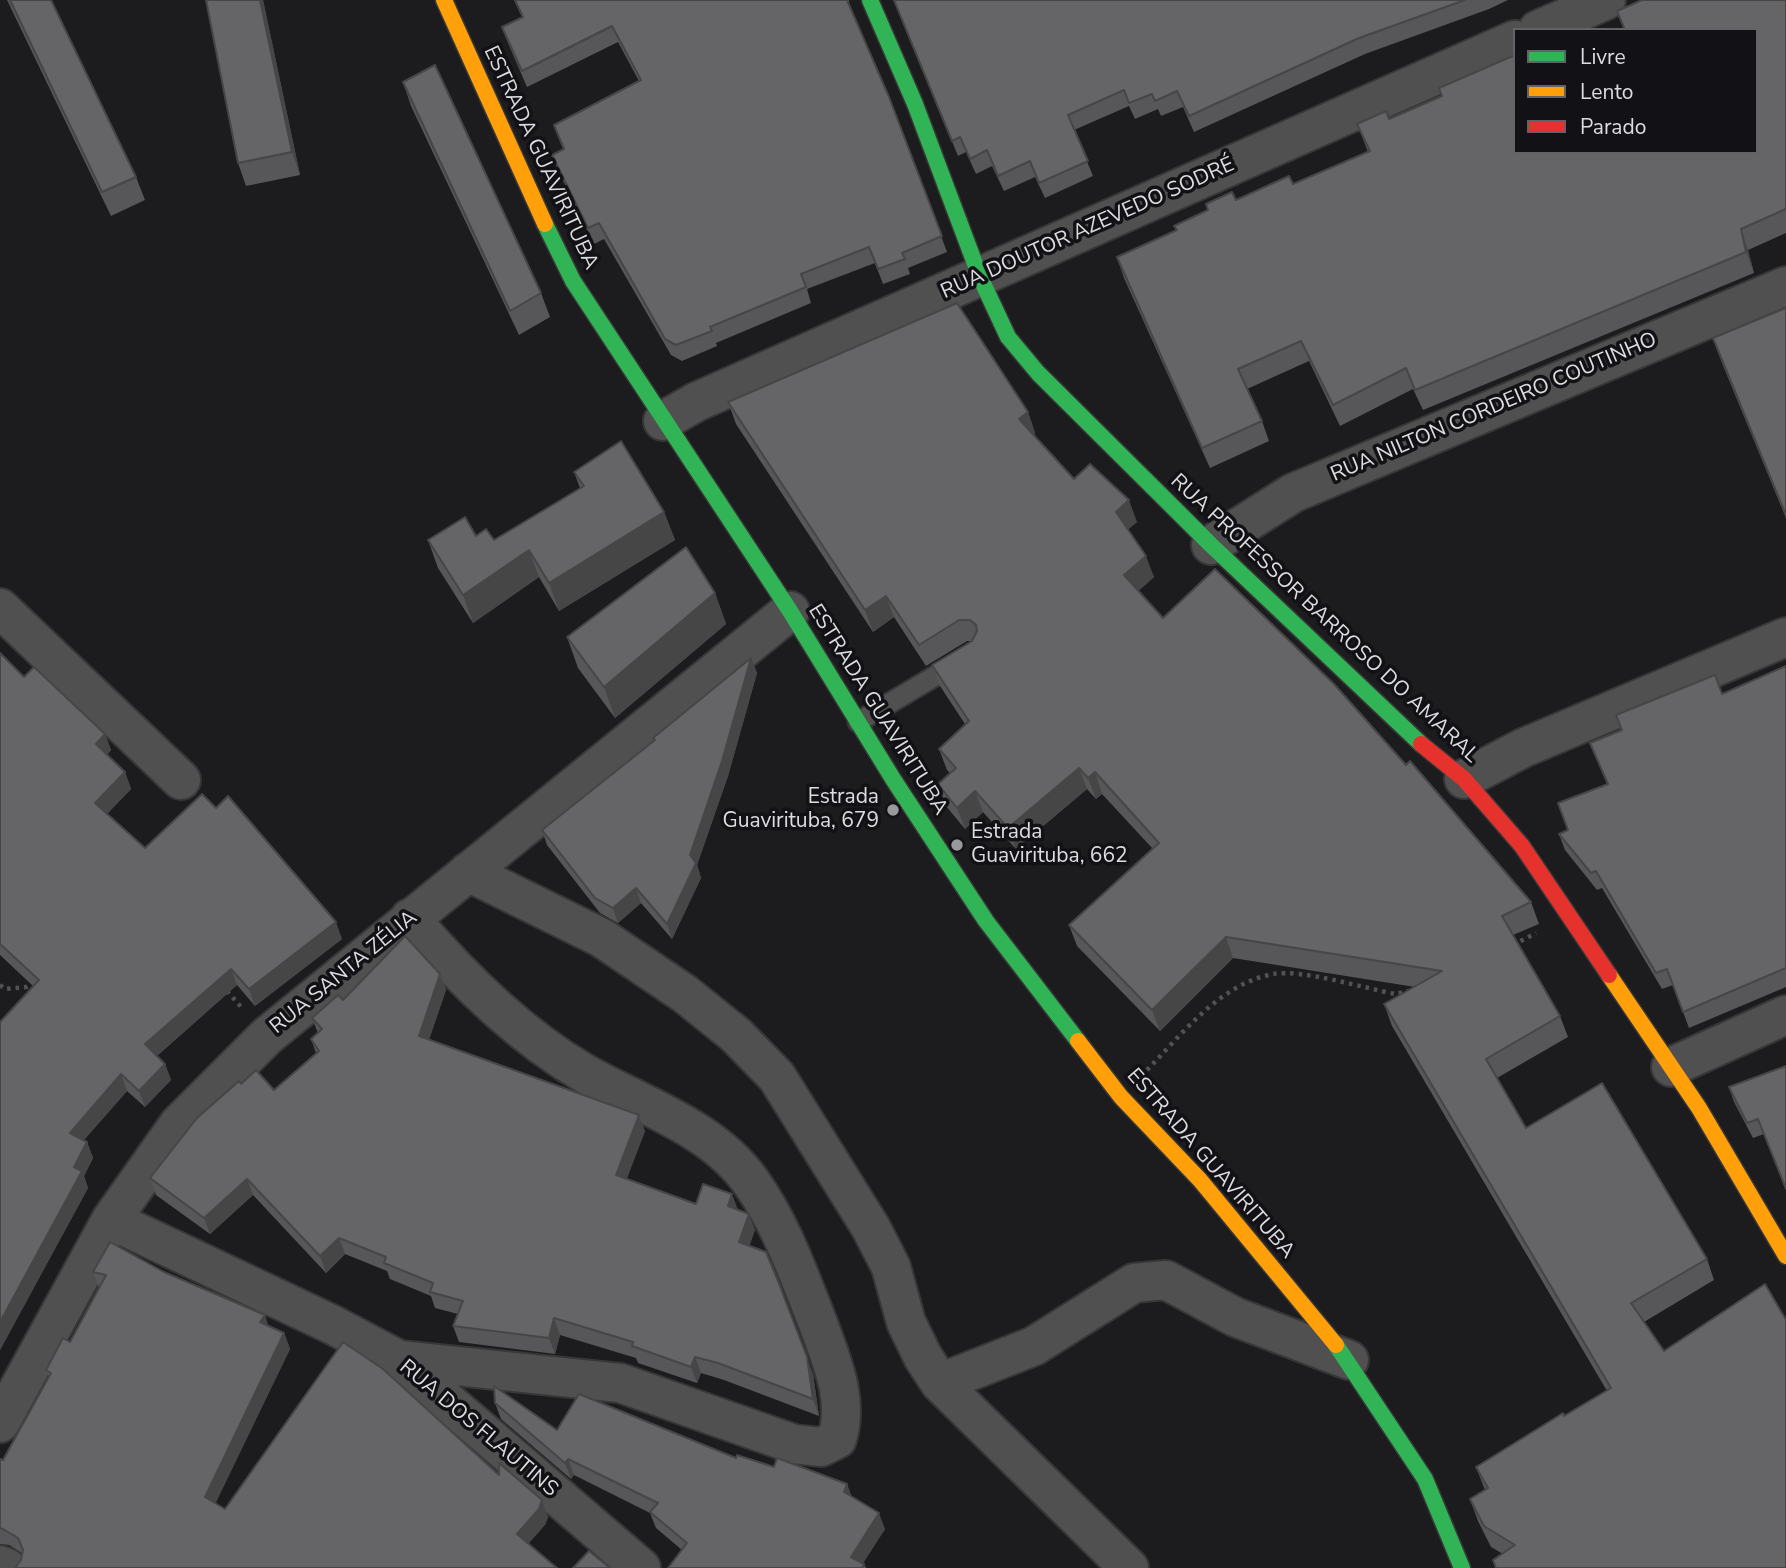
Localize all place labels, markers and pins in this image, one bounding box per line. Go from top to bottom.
place label: Estrada Guavirituba, 679 [722,785,879,835]
marker: Estrada Guavirituba, 679 [885,802,901,818]
place label: Estrada Guavirituba, 662 [971,820,1128,870]
marker: Estrada Guavirituba, 662 [949,837,965,853]

